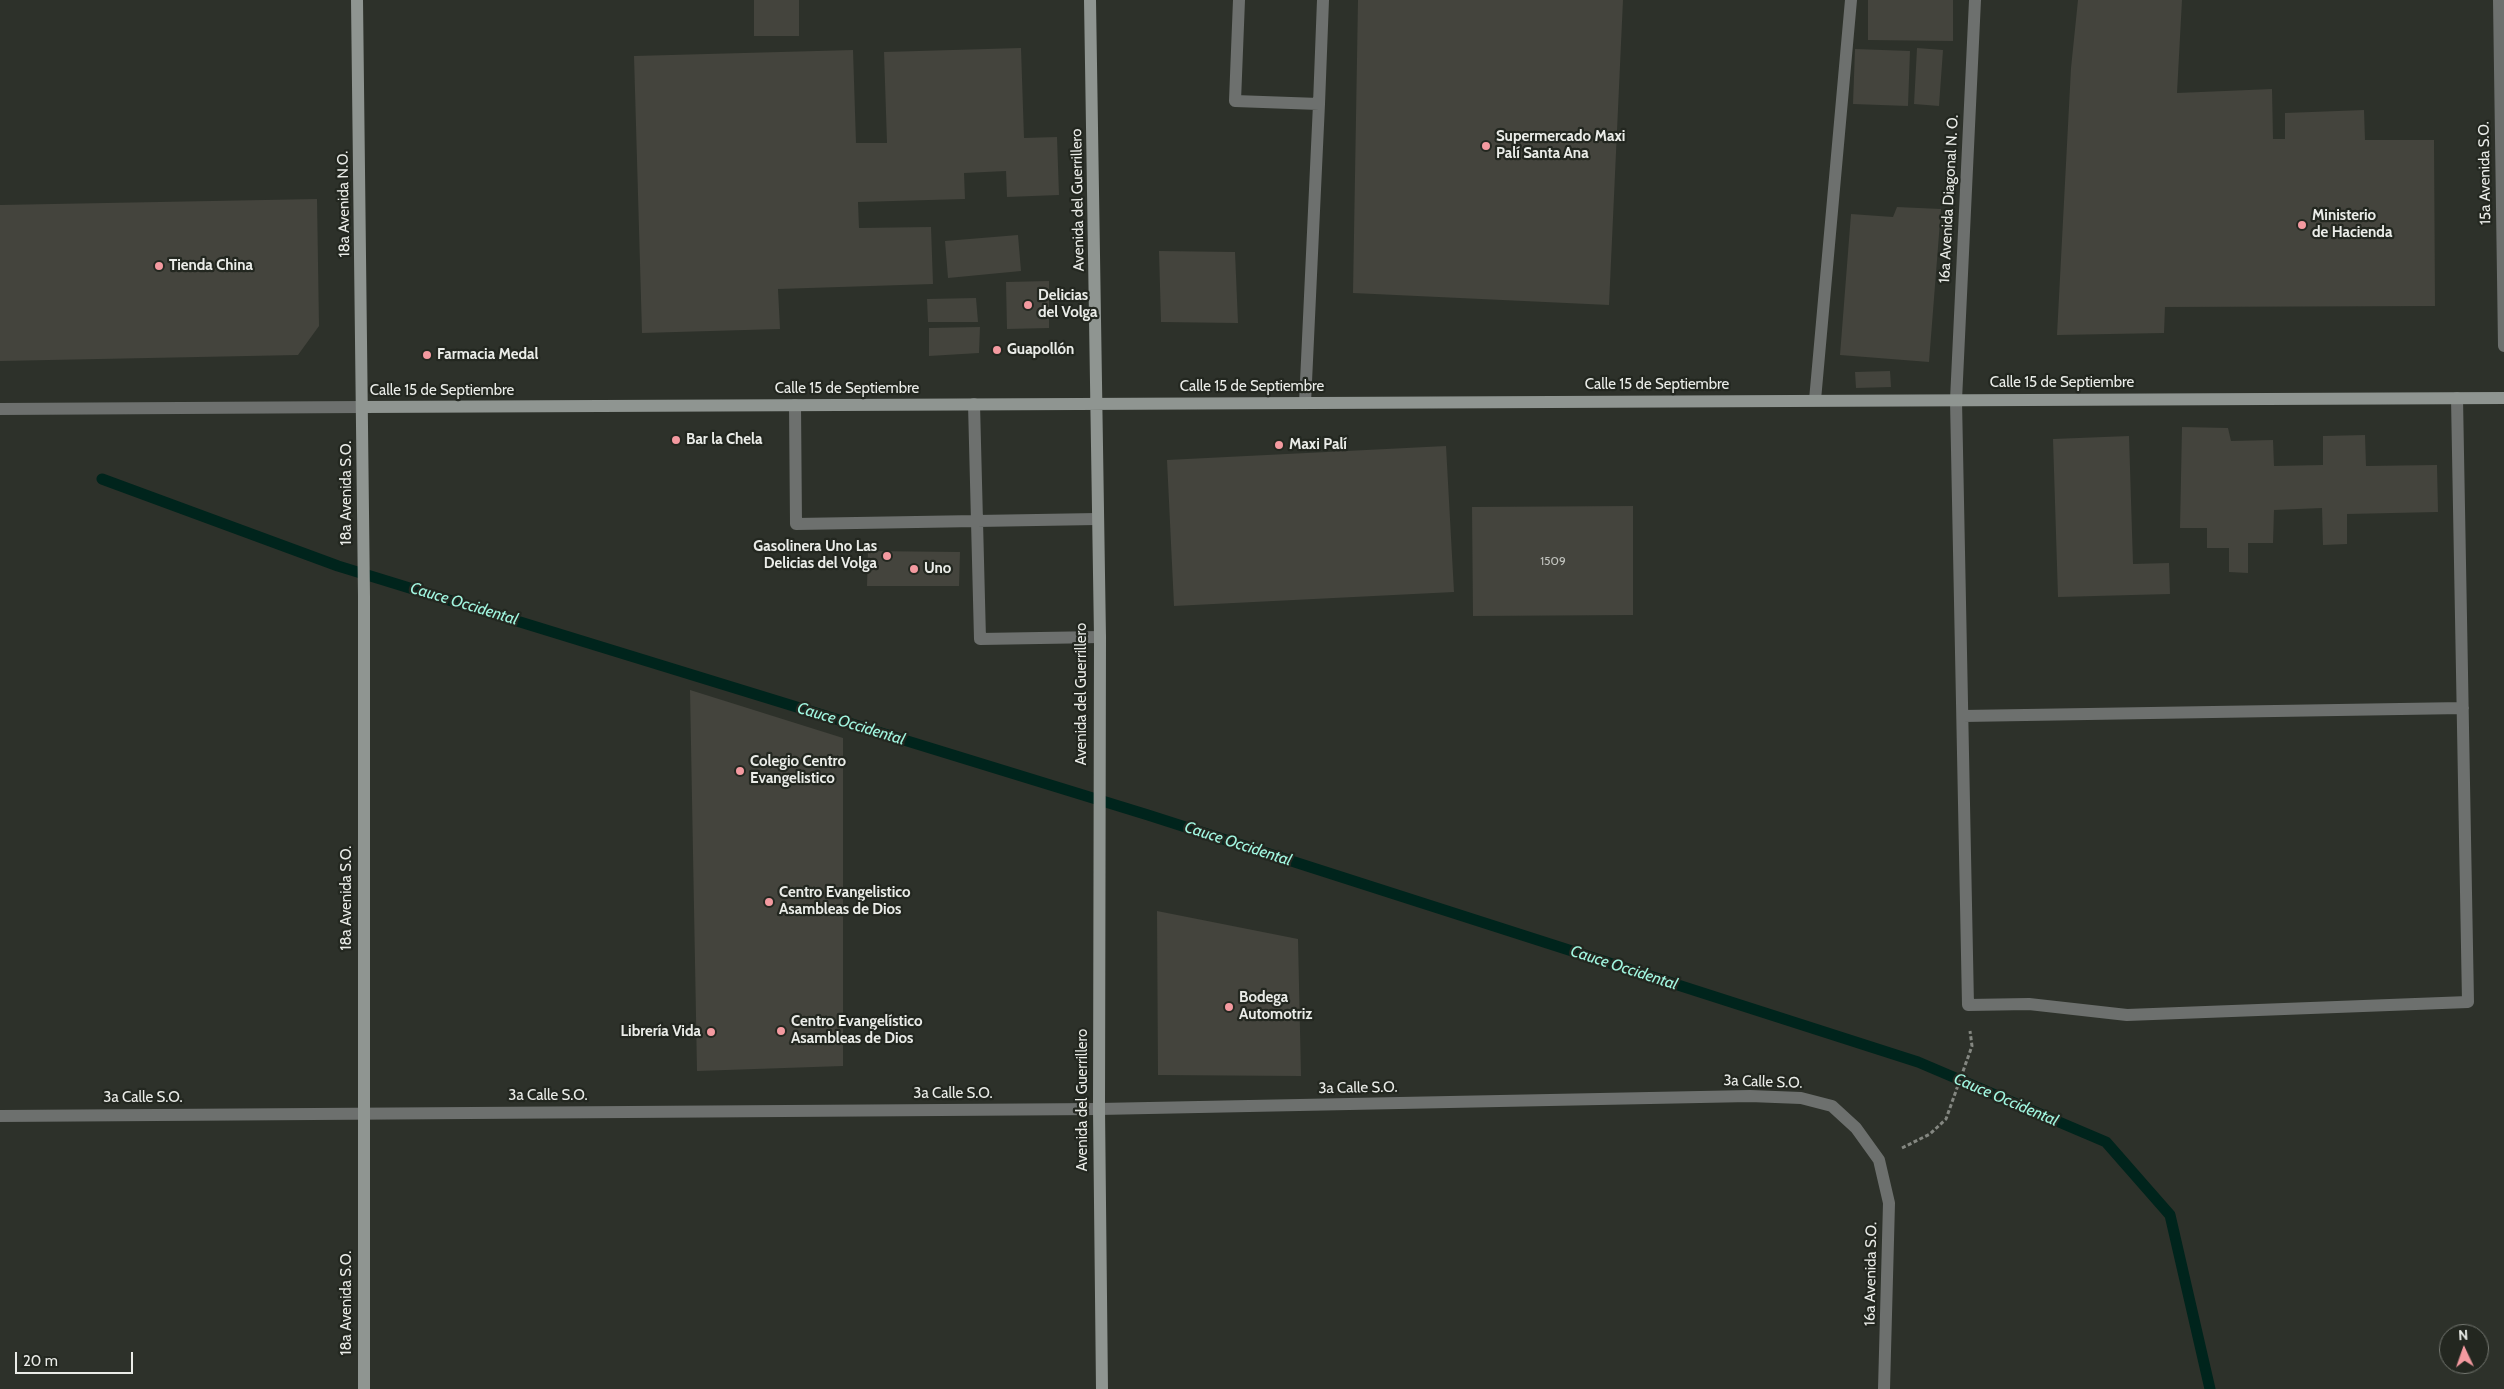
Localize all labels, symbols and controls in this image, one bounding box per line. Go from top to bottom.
street label: 16a Avenida Diagonal N. O. [1936,114,1962,284]
street label: 15a Avenida S.O. [2475,121,2495,225]
place label: Supermercado Maxi Palí Santa Ana [1496,128,1625,163]
street label: Avenida del Guerrillero [1068,129,1088,271]
marker: Supermercado Maxi Palí Santa Ana [1480,140,1492,152]
street label: 18a Avenida N.O. [334,151,354,257]
place label: Ministerio de Hacienda [2312,207,2392,242]
marker: Ministerio de Hacienda [2296,219,2308,231]
place label: Tienda China [169,257,253,275]
marker: Tienda China [153,260,165,272]
place label: Delicias del Volga [1038,287,1098,322]
marker: Delicias del Volga [1022,299,1034,311]
place label: Guapollón [1007,341,1074,359]
marker: Guapollón [991,344,1003,356]
place label: Farmacia Medal [437,346,538,364]
marker: Farmacia Medal [421,349,433,361]
street label: Calle 15 de Septiembre [1990,374,2134,392]
street label: Calle 15 de Septiembre [1585,376,1729,394]
street label: Calle 15 de Septiembre [1180,378,1324,396]
street label: Calle 15 de Septiembre [775,380,919,398]
street label: Calle 15 de Septiembre [370,382,514,400]
place label: Bar la Chela [686,431,763,449]
marker: Bar la Chela [670,434,682,446]
place label: Maxi Palí [1289,436,1347,454]
marker: Maxi Palí [1273,439,1285,451]
street label: 18a Avenida S.O. [338,441,356,545]
place label: Gasolinera Uno Las Delicias del Volga [753,538,877,573]
marker: Gasolinera Uno Las Delicias del Volga [881,550,893,562]
house number: 1509 [1540,554,1566,568]
place label: Uno [924,560,951,578]
marker: Uno [908,563,920,575]
water label: Cauce Occidental [408,578,520,630]
street label: Avenida del Guerrillero [1073,623,1091,765]
water label: Cauce Occidental [795,698,907,750]
place label: Colegio Centro Evangelistico [750,753,846,788]
marker: Colegio Centro Evangelistico [734,765,746,777]
water label: Cauce Occidental [1182,818,1294,870]
street label: 18a Avenida S.O. [338,846,356,950]
place label: Centro Evangelistico Asambleas de Dios [779,884,911,919]
marker: Centro Evangelistico Asambleas de Dios [763,896,775,908]
water label: Cauce Occidental [1568,942,1680,994]
place label: Bodega Automotriz [1239,989,1312,1024]
marker: Bodega Automotriz [1223,1001,1235,1013]
place label: Centro Evangelístico Asambleas de Dios [791,1013,923,1048]
place label: Librería Vida [621,1023,701,1041]
marker: Centro Evangelístico Asambleas de Dios [775,1025,787,1037]
marker: Librería Vida [705,1026,717,1038]
street label: Avenida del Guerrillero [1074,1029,1092,1171]
water label: Cauce Occidental [1951,1069,2061,1131]
street label: 3a Calle S.O. [1723,1072,1803,1092]
street label: 3a Calle S.O. [1318,1078,1398,1098]
street label: 3a Calle S.O. [913,1085,993,1103]
street label: 3a Calle S.O. [508,1087,588,1105]
street label: 3a Calle S.O. [103,1089,183,1107]
street label: 16a Avenida S.O. [1861,1222,1881,1326]
street label: 18a Avenida S.O. [338,1251,356,1355]
north arrow [2439,1324,2489,1374]
text: N [2458,1326,2469,1344]
scale bar [18,1342,135,1374]
text: 20 m [23,1352,58,1370]

